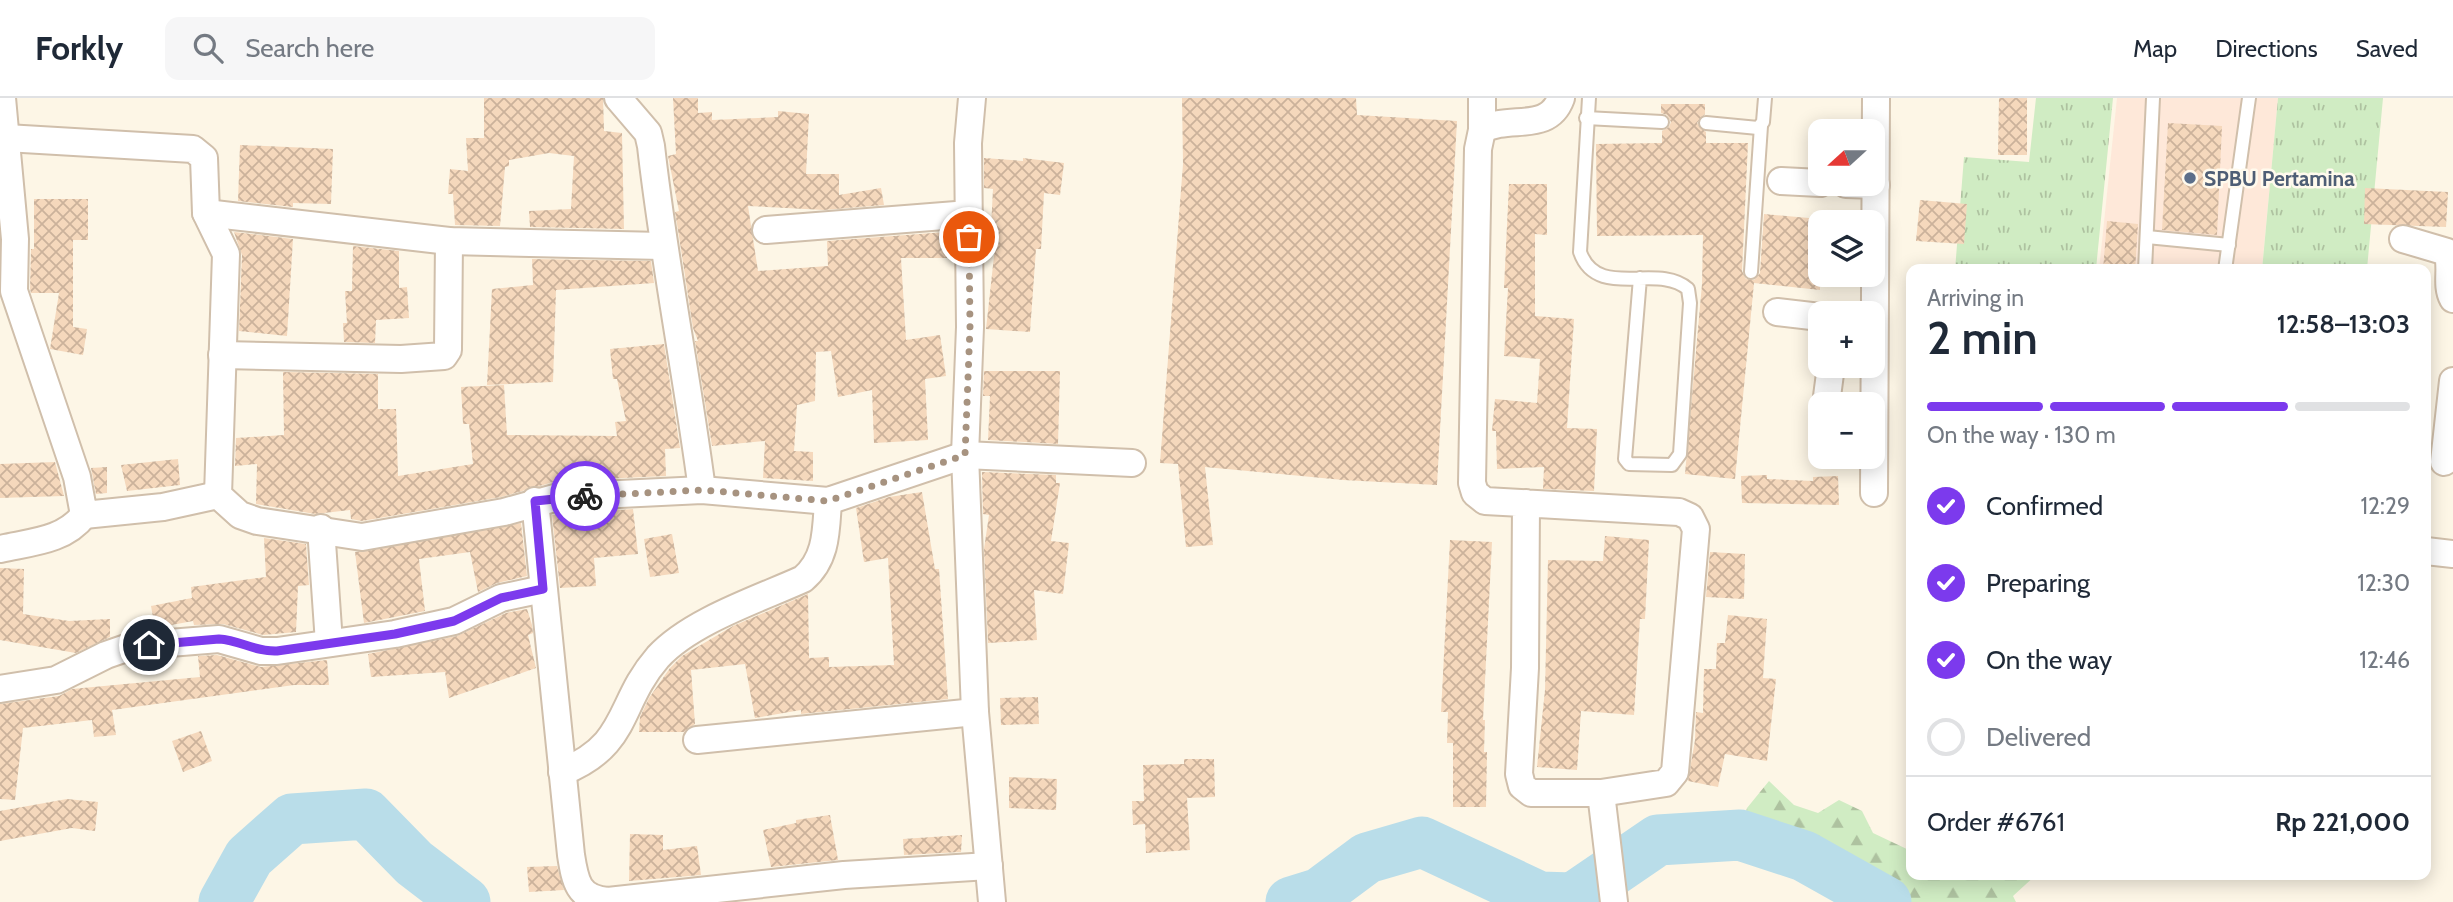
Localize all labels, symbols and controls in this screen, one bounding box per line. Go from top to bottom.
search box [165,17,655,80]
text: Forkly [35,28,123,68]
icon: search [189,29,227,67]
text: Search here [245,32,374,64]
text: Map [2133,34,2177,63]
text: Directions [2215,34,2318,63]
text: Saved [2356,34,2418,63]
north arrow [1808,119,1885,196]
map controls [1808,119,1885,469]
place label: SPBU Pertamina [2204,166,2355,191]
marker: SPBU Pertamina [2182,170,2198,186]
pin [939,207,999,267]
button: layers [1808,210,1885,287]
icon: bag [950,218,988,256]
text: Arriving in [1927,284,2024,312]
button: + [1808,301,1885,378]
text: 12:58–13:03 [2277,308,2410,340]
text: 2 min [1927,310,2038,366]
button: − [1808,392,1885,469]
text: On the way · 130 m [1927,421,2116,449]
courier [550,461,620,531]
icon: bike [566,477,604,515]
icon: check [1927,487,1965,525]
text: Confirmed [1986,490,2103,522]
text: 12:29 [2361,492,2410,520]
icon: check [1927,564,1965,602]
text: Preparing [1986,567,2090,599]
text: 12:30 [2357,569,2410,597]
pin [119,615,179,675]
icon: home [130,626,168,664]
icon: check [1927,641,1965,679]
text: On the way [1986,644,2112,676]
text: 12:46 [2359,646,2410,674]
text: Delivered [1986,721,2091,753]
text: Order #6761 [1927,806,2065,838]
text: Rp 221,000 [2275,806,2410,838]

